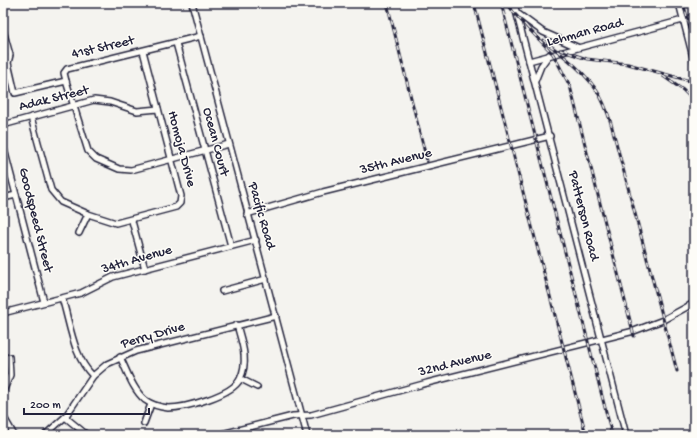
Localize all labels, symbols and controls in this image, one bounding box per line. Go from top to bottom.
street label: Lehman Road [545,14,627,51]
street label: 41st Street [70,32,137,63]
street label: Adak Street [17,82,92,116]
street label: Ocean Court [198,106,233,179]
street label: Homoja Drive [163,109,200,190]
street label: 35th Avenue [357,145,434,179]
street label: Goodspeed Street [14,166,56,275]
street label: Patterson Road [563,168,603,264]
street label: Pacific Road [243,179,279,253]
street label: 34th Avenue [99,242,175,278]
street label: Perry Drive [118,319,188,353]
street label: 32nd Avenue [416,347,494,381]
scale bar [24,390,149,416]
text: 200 m [30,399,61,413]

